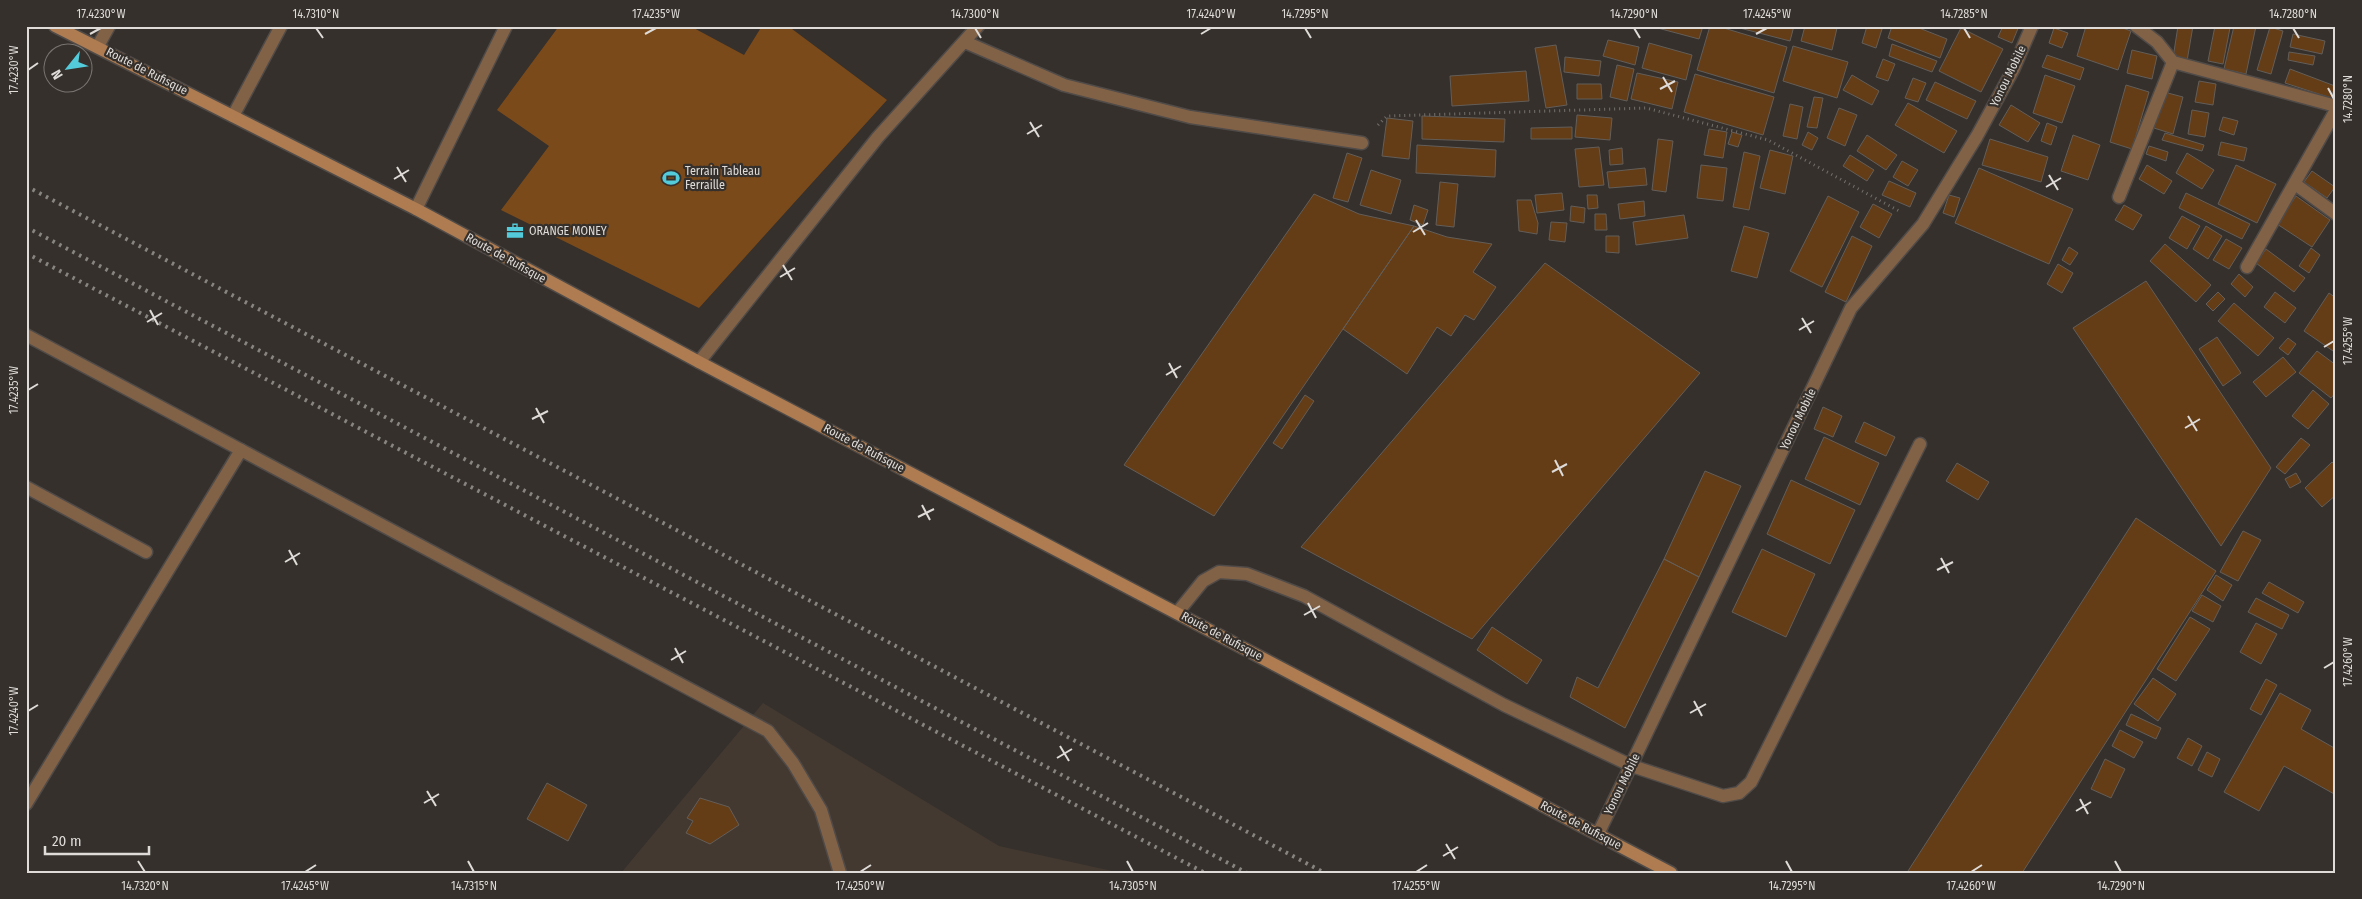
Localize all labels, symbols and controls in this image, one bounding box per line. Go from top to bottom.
text: 17.4230°W [77,7,125,21]
text: 14.7310°N [293,7,339,21]
text: 17.4235°W [632,7,680,21]
text: 14.7300°N [951,7,999,21]
text: 17.4240°W [1186,7,1236,21]
text: 14.7295°N [1281,7,1329,21]
text: 14.7290°N [1610,7,1658,21]
text: 17.4245°W [1743,7,1791,21]
text: 14.7285°N [1940,7,1988,21]
text: 14.7280°N [2269,7,2317,21]
north arrow [42,42,92,92]
street label: Yonou Mobile [1987,43,2029,109]
street label: Route de Rufisque [104,44,190,98]
text: 17.4230°W [7,46,21,94]
text: N [48,66,67,82]
text: 14.7280°N [2341,75,2355,123]
place label: Terrain Tableau Ferraille [685,164,760,192]
sports icon: Terrain Tableau Ferraille [661,168,681,188]
office icon: ORANGE MONEY [505,221,525,241]
place label: ORANGE MONEY [529,224,607,238]
street label: Route de Rufisque [463,230,549,286]
text: 17.4255°W [2341,317,2355,365]
text: 17.4235°W [7,366,21,414]
street label: Yonou Mobile [1777,386,1819,452]
street label: Route de Rufisque [821,421,907,475]
street label: Route de Rufisque [1179,609,1265,663]
text: 17.4260°W [2341,637,2355,687]
text: 17.4240°W [7,686,21,736]
street label: Yonou Mobile [1601,751,1643,817]
street label: Route de Rufisque [1538,798,1624,852]
scale bar [45,824,149,856]
text: 20 m [52,832,82,850]
text: 14.7320°N [121,879,169,893]
text: 17.4245°W [281,879,329,893]
text: 14.7315°N [451,879,497,893]
text: 17.4250°W [836,879,885,893]
text: 14.7305°N [1109,879,1157,893]
text: 17.4255°W [1392,879,1440,893]
text: 14.7295°N [1768,879,1816,893]
text: 17.4260°W [1946,879,1996,893]
text: 14.7290°N [2097,879,2145,893]

